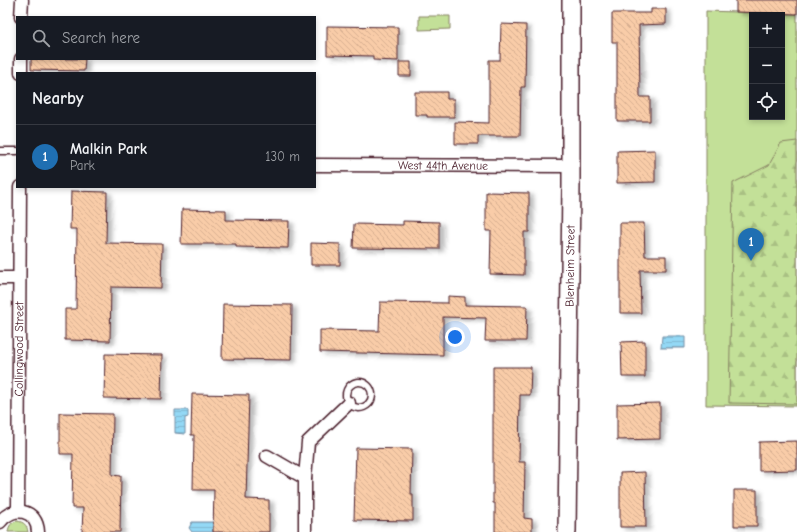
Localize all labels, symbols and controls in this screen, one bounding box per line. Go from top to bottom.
map controls [749,12,785,120]
button: + [749,12,785,48]
search box [16,16,316,60]
icon: search [30,27,52,49]
text: Search here [62,29,140,47]
button: − [749,48,785,84]
button: locate [749,84,785,120]
text: Nearby [32,89,83,108]
text: Malkin Park [70,140,147,158]
text: 1 [42,149,48,164]
text: 130 m [265,149,300,164]
text: Park [70,158,95,173]
street label: West 44th Avenue [398,158,488,173]
street label: Blenheim Street [563,224,578,307]
pin: 1 [738,228,764,261]
street label: Collingwood Street [12,301,26,397]
your location [445,327,465,347]

